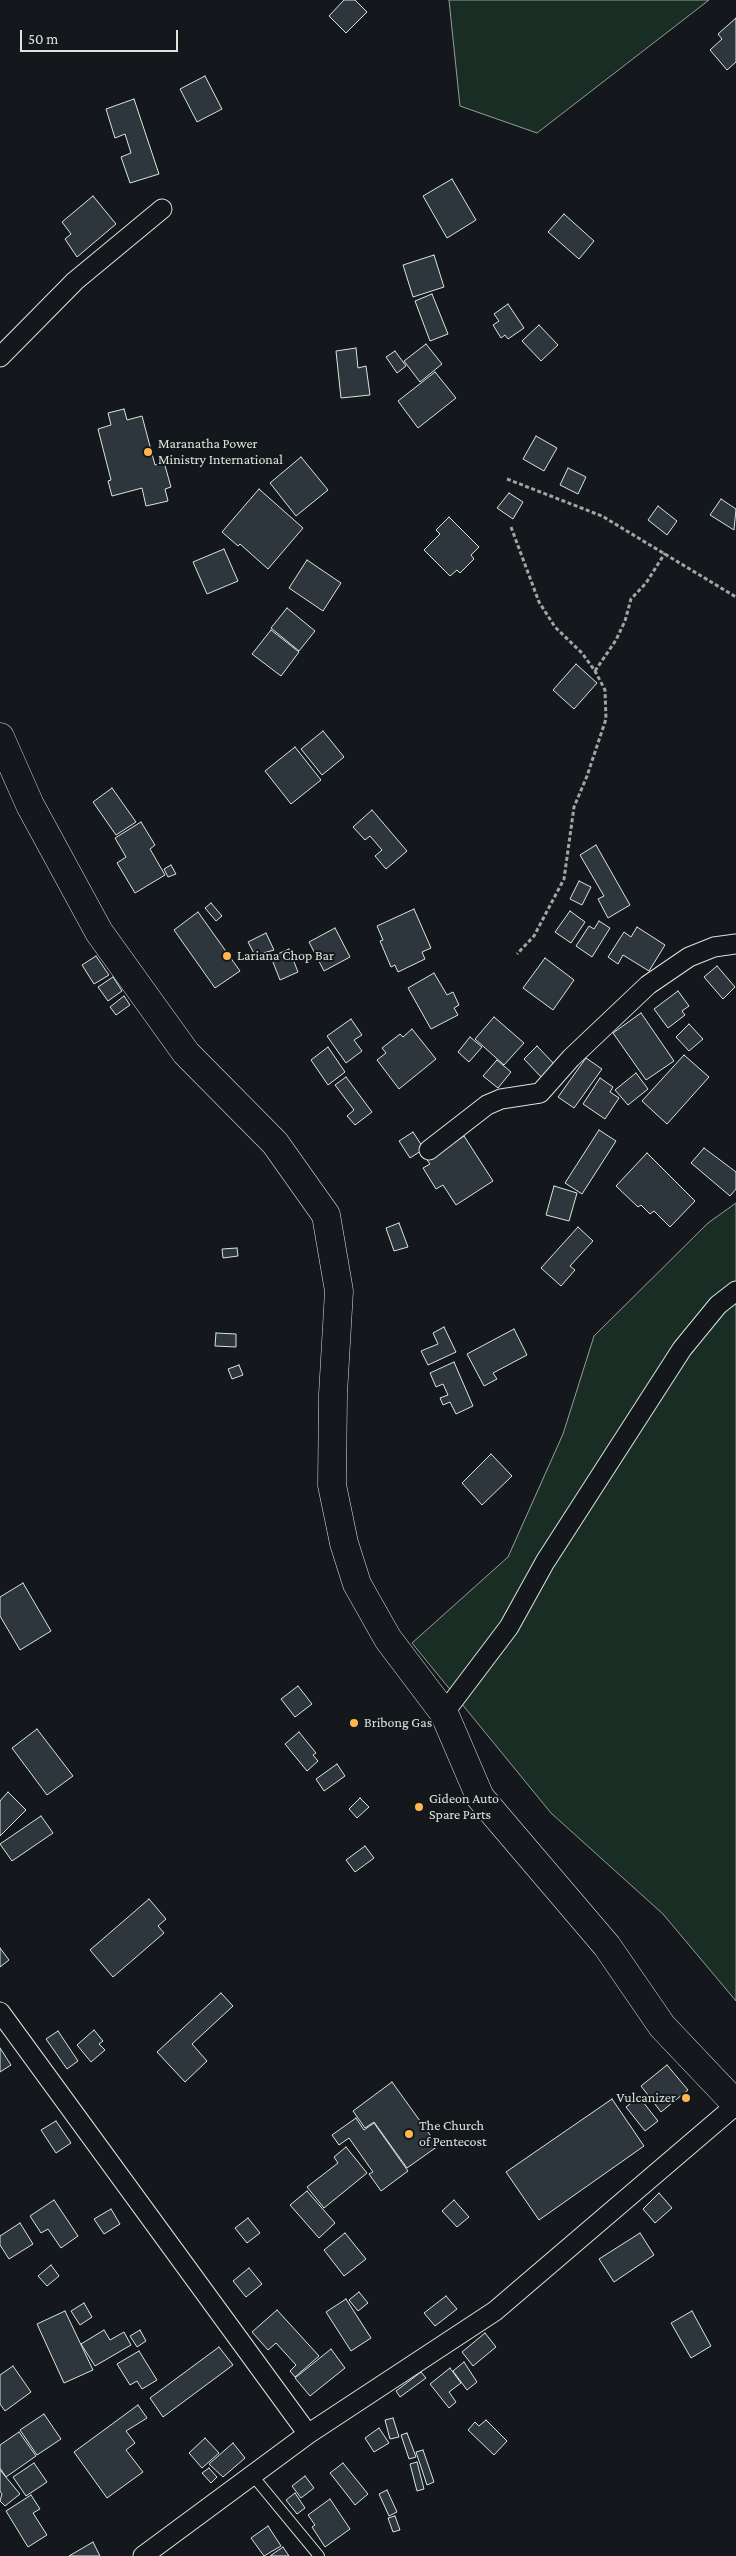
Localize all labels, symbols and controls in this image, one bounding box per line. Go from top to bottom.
scale bar [22,20,180,52]
text: 50 m [28,31,58,47]
place label: Maranatha Power Ministry International [158,436,283,468]
marker: Maranatha Power Ministry International [142,446,154,458]
place label: Lariana Chop Bar [237,948,334,964]
marker: Lariana Chop Bar [221,950,233,962]
place label: Bribong Gas [364,1715,432,1731]
marker: Bribong Gas [348,1717,360,1729]
place label: Gideon Auto Spare Parts [429,1791,499,1824]
marker: Gideon Auto Spare Parts [413,1801,425,1813]
place label: Vulcanizer [617,2090,676,2106]
marker: Vulcanizer [680,2092,692,2104]
place label: The Church of Pentecost [419,2118,487,2150]
marker: The Church of Pentecost [403,2128,415,2140]

